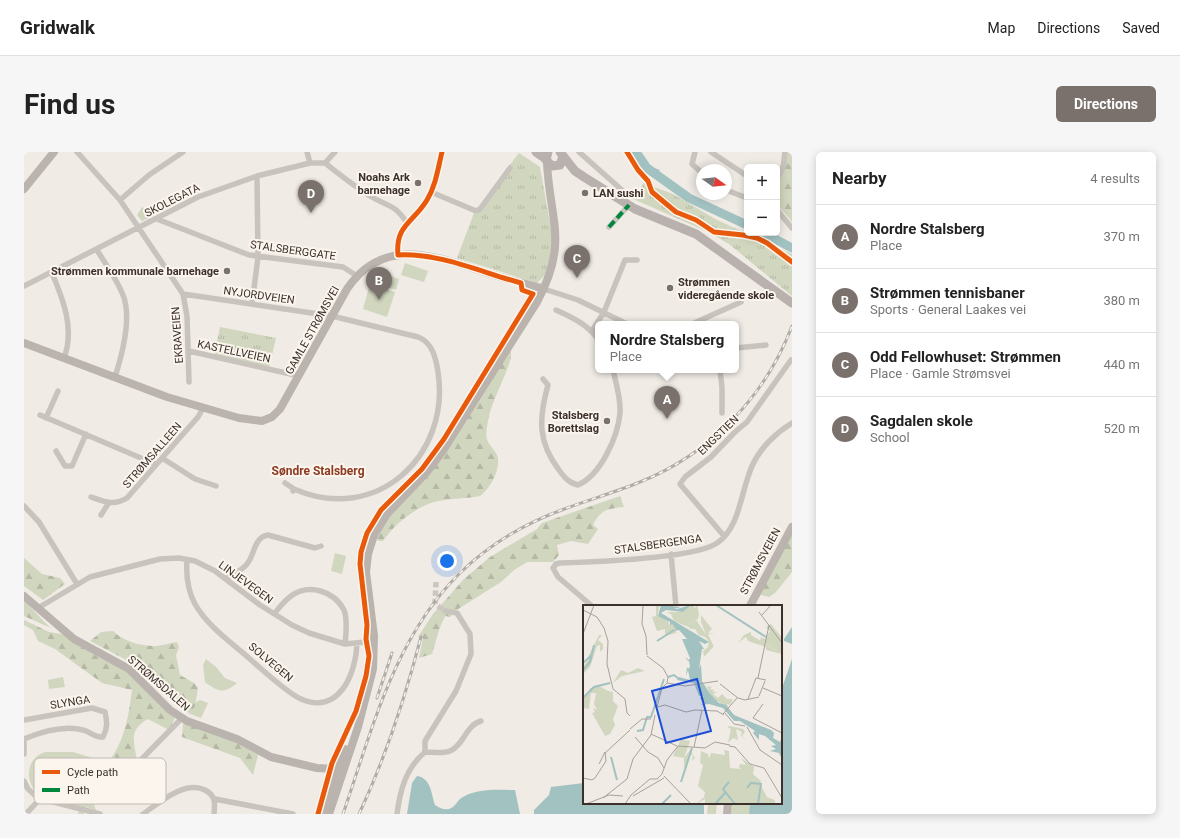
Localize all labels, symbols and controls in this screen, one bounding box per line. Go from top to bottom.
text: Gridwalk [20,16,95,39]
text: Map [988,20,1015,36]
text: Directions [1037,20,1100,36]
text: Saved [1122,20,1160,36]
button: Directions [1056,86,1156,122]
text: Find us [24,88,115,121]
north arrow [696,164,732,200]
map controls [744,164,780,236]
button: + [744,164,780,200]
text: Nearby [832,168,887,188]
place label: Noahs Ark barnehage [358,171,410,197]
text: 4 results [1090,171,1140,186]
marker: Noahs Ark barnehage [413,178,423,188]
pin: D [298,180,324,213]
street label: SKOLEGATA [142,181,203,220]
place label: LAN sushi [593,187,644,200]
marker: LAN sushi [580,188,590,198]
button: − [744,200,780,236]
text: Nordre Stalsberg [870,220,985,238]
text: A [841,229,849,244]
text: 370 m [1103,229,1140,244]
street label: STALSBERGGATE [249,238,337,263]
text: Place [870,238,902,253]
pin: C [564,245,590,278]
place label: Strømmen kommunale barnehage [51,265,219,278]
marker: Strømmen kommunale barnehage [222,266,232,276]
pin: B [366,267,392,300]
place label: Strømmen videregående skole [678,276,774,302]
marker: Strømmen videregående skole [665,283,675,293]
street label: NYJORDVEIEN [223,284,295,307]
street label: GAMLE STRØMSVEI [283,284,342,377]
text: Strømmen tennisbaner [870,284,1025,302]
text: B [841,293,849,308]
text: 380 m [1103,293,1140,308]
text: Sports · General Laakes vei [870,302,1026,317]
street label: EKRAVEIEN [169,306,186,364]
popup [595,321,739,373]
text: Nordre Stalsberg [610,331,724,349]
street label: KASTELLVEIEN [196,337,272,366]
text: Odd Fellowhuset: Strømmen [870,348,1061,366]
text: Place [610,349,642,364]
text: C [841,357,849,372]
text: 440 m [1103,357,1140,372]
text: Place · Gamle Strømsvei [870,366,1011,381]
pin: A [654,386,680,419]
place label: Stalsberg Borettslag [548,409,599,435]
text: Sagdalen skole [870,412,973,430]
street label: ENGSTIEN [695,413,741,458]
marker: Stalsberg Borettslag [602,416,612,426]
street label: STRØMSALLEEN [120,420,184,491]
text: D [841,421,849,436]
text: 520 m [1103,421,1140,436]
text: School [870,430,910,445]
district label: Søndre Stalsberg [272,464,365,478]
street label: STRØMSVEIEN [737,526,784,597]
street label: STALSBERGENGA [613,532,704,557]
your location [437,551,457,571]
street label: LINJEVEGEN [216,558,275,606]
inset map [583,605,782,804]
street label: SOLVEGEN [246,640,296,685]
street label: STRØMSDALEN [125,653,192,714]
street label: SLYNGA [49,693,92,712]
legend [34,758,166,804]
text: Cycle path [67,766,118,779]
text: Path [67,784,90,797]

